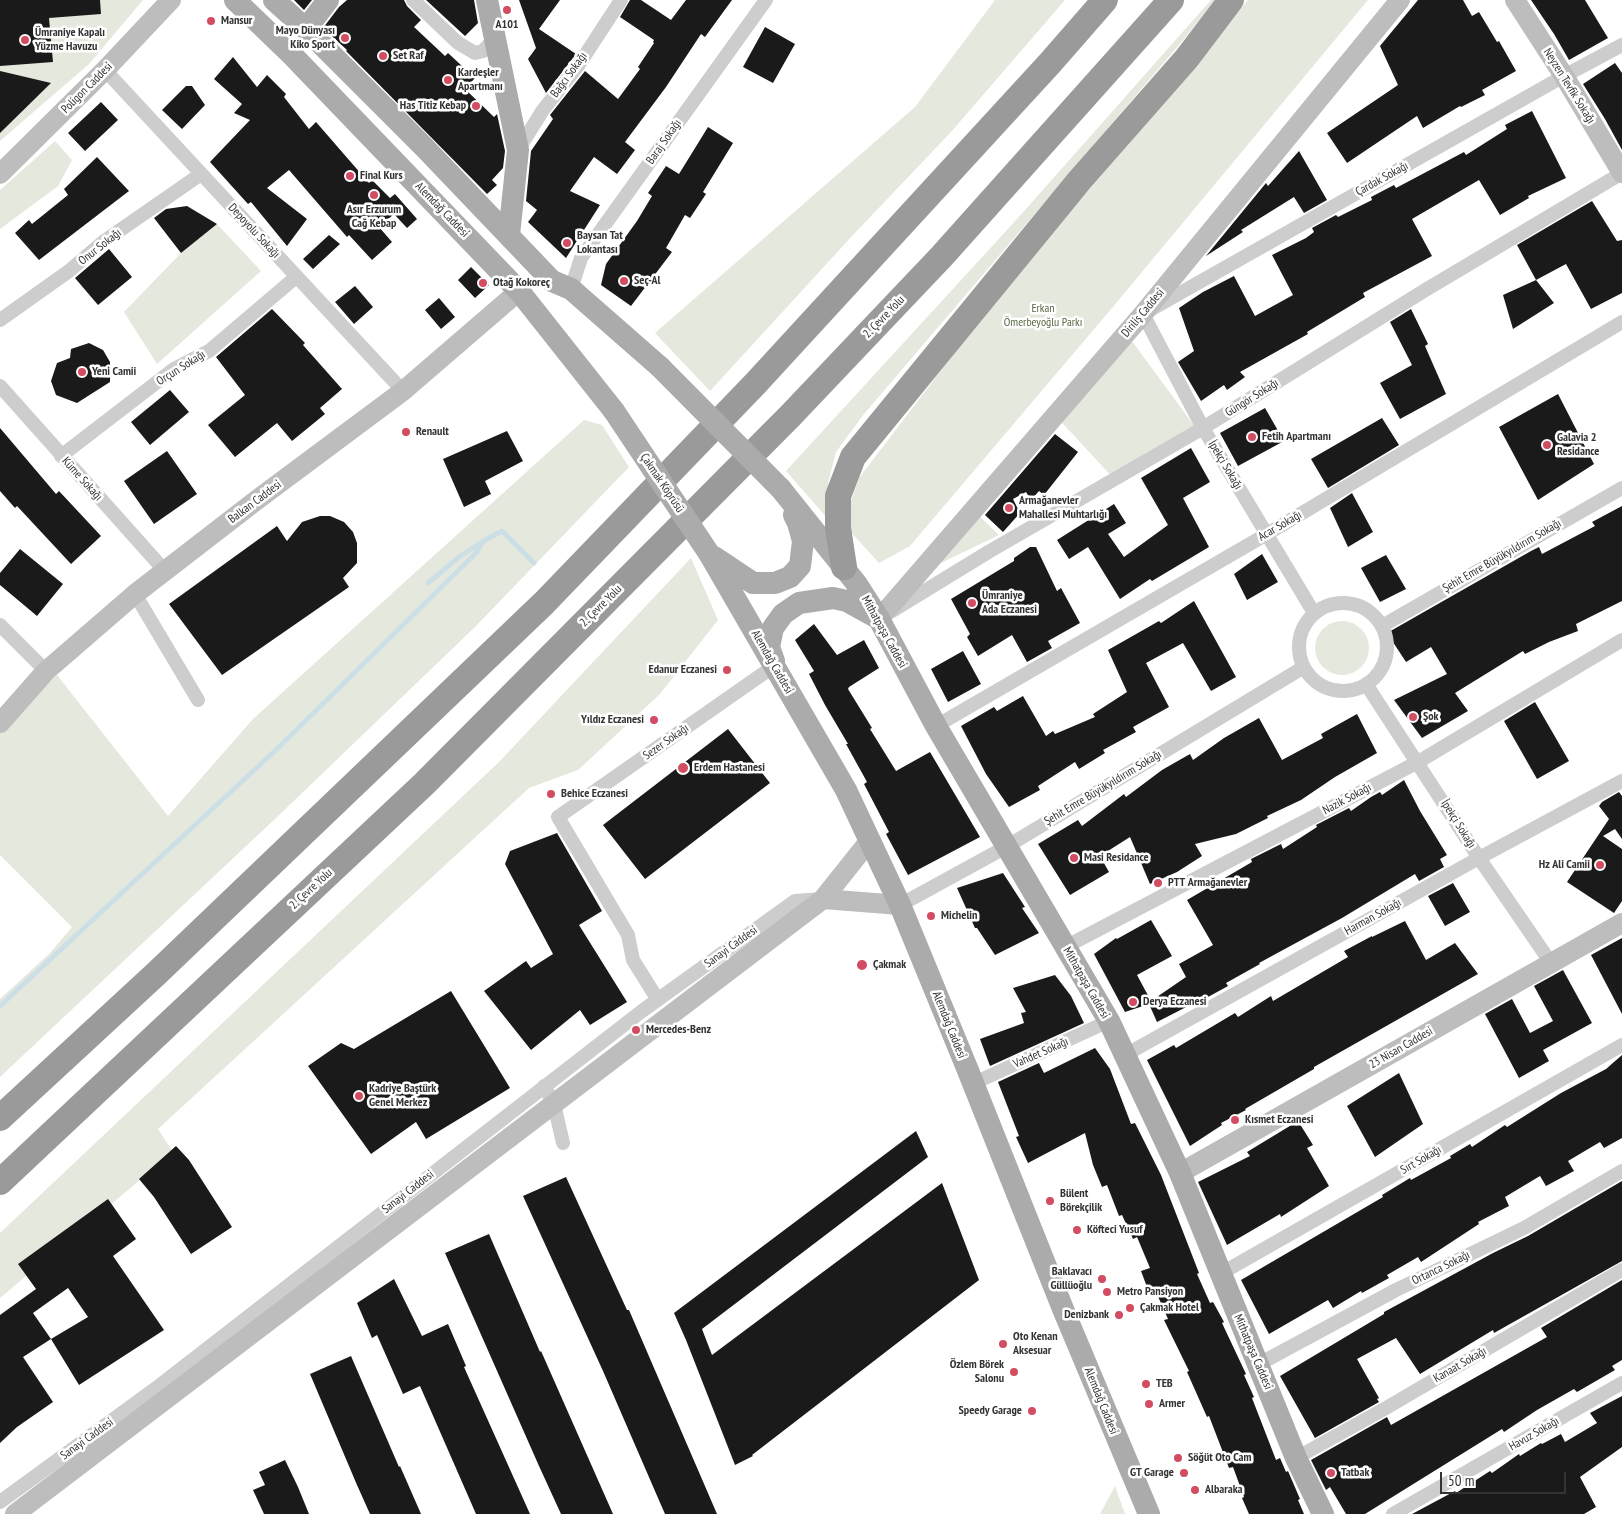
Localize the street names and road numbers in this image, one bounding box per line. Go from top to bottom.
street label: Neyzen Tevfik Sokağı [1540,46,1598,126]
street label: Bağcı Sokağı [548,49,590,101]
street label: Poligon Caddesi [59,60,115,116]
street label: Baraj Sokağı [643,117,685,167]
street label: Çardak Sokağı [1353,159,1411,199]
street label: Alemdağ Caddesi [412,179,472,241]
street label: Depoyolu Sokağı [225,201,283,261]
street label: Onur Sokağı [76,226,124,268]
street label: Diriliş Caddesi [1119,286,1167,340]
street label: 2. Çevre Yolu [860,293,908,341]
street label: Orçun Sokağı [154,347,208,389]
street label: Güngör Sokağı [1223,376,1281,420]
street label: İpekçi Sokağı [1205,438,1245,492]
street label: Çakmak Köprüsü [637,451,687,515]
street label: Küme Sokağı [59,454,105,504]
street label: Balkan Caddesi [226,477,284,527]
street label: Acar Sokağı [1256,508,1304,544]
street label: Şehit Emre Büyükyıldırım Sokağı [1440,516,1564,596]
street label: 2. Çevre Yolu [577,582,625,630]
street label: Mithatpaşa Caddesi [858,593,910,671]
street label: Alemdağ Caddesi [748,628,796,696]
street label: Sezer Sokağı [640,721,692,763]
street label: Şehit Emre Büyükyıldırım Sokağı [1042,747,1164,829]
street label: Nazik Sokağı [1320,780,1374,818]
street label: İpekçi Sokağı [1437,797,1479,851]
street label: 2. Çevre Yolu [287,866,335,912]
street label: Harman Sokağı [1342,896,1404,938]
street label: Sanayi Caddesi [702,923,760,971]
street label: Mithatpaşa Caddesi [1060,945,1112,1021]
street label: Alemdağ Caddesi [929,989,969,1061]
street label: 23 Nisan Caddesi [1367,1024,1435,1072]
street label: Vahdet Sokağı [1011,1034,1071,1072]
street label: Sırt Sokağı [1398,1143,1444,1177]
street label: Sanayi Caddesi [379,1167,437,1217]
street label: Ortanca Sokağı [1410,1248,1472,1288]
street label: Mithatpaşa Caddesi [1231,1312,1275,1392]
street label: Kanaat Sokağı [1431,1344,1489,1386]
street label: Alemdağ Caddesi [1081,1365,1121,1437]
street label: Havuz Sokağı [1506,1414,1562,1454]
street label: Sanayi Caddesi [58,1415,116,1463]

